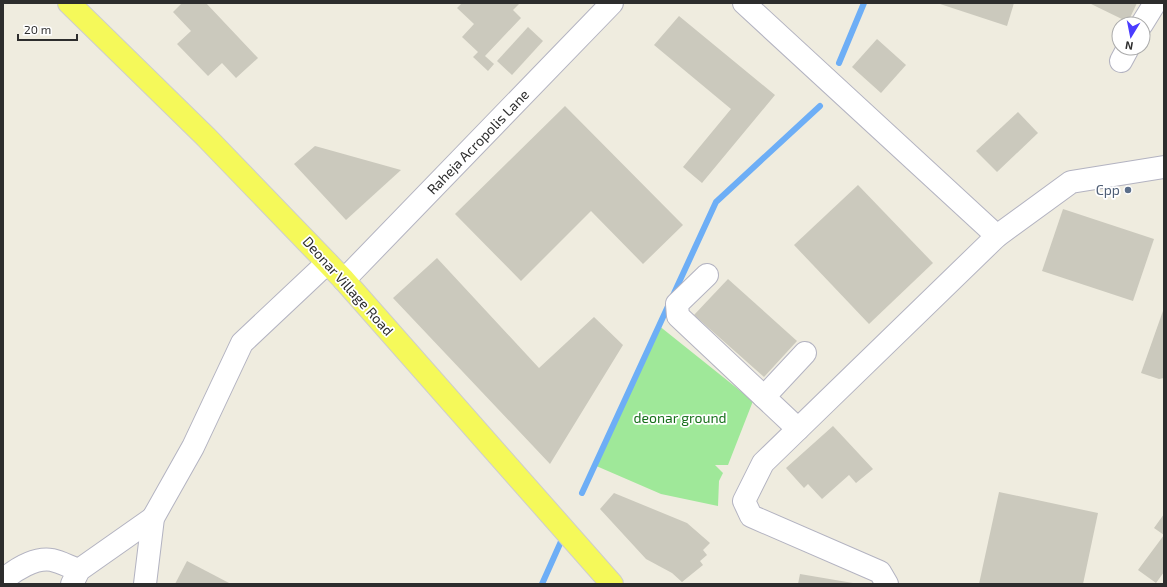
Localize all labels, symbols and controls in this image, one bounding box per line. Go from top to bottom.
scale bar [18,16,77,42]
north arrow [1111,16,1151,56]
text: 20 m [24,22,51,36]
text: N [1124,39,1134,53]
street label: Raheja Acropolis Lane [423,86,532,198]
place label: Cpp [1096,181,1120,198]
marker: Cpp [1123,185,1133,195]
street label: Deonar Village Road [299,233,397,339]
park label: deonar ground [633,409,727,426]

